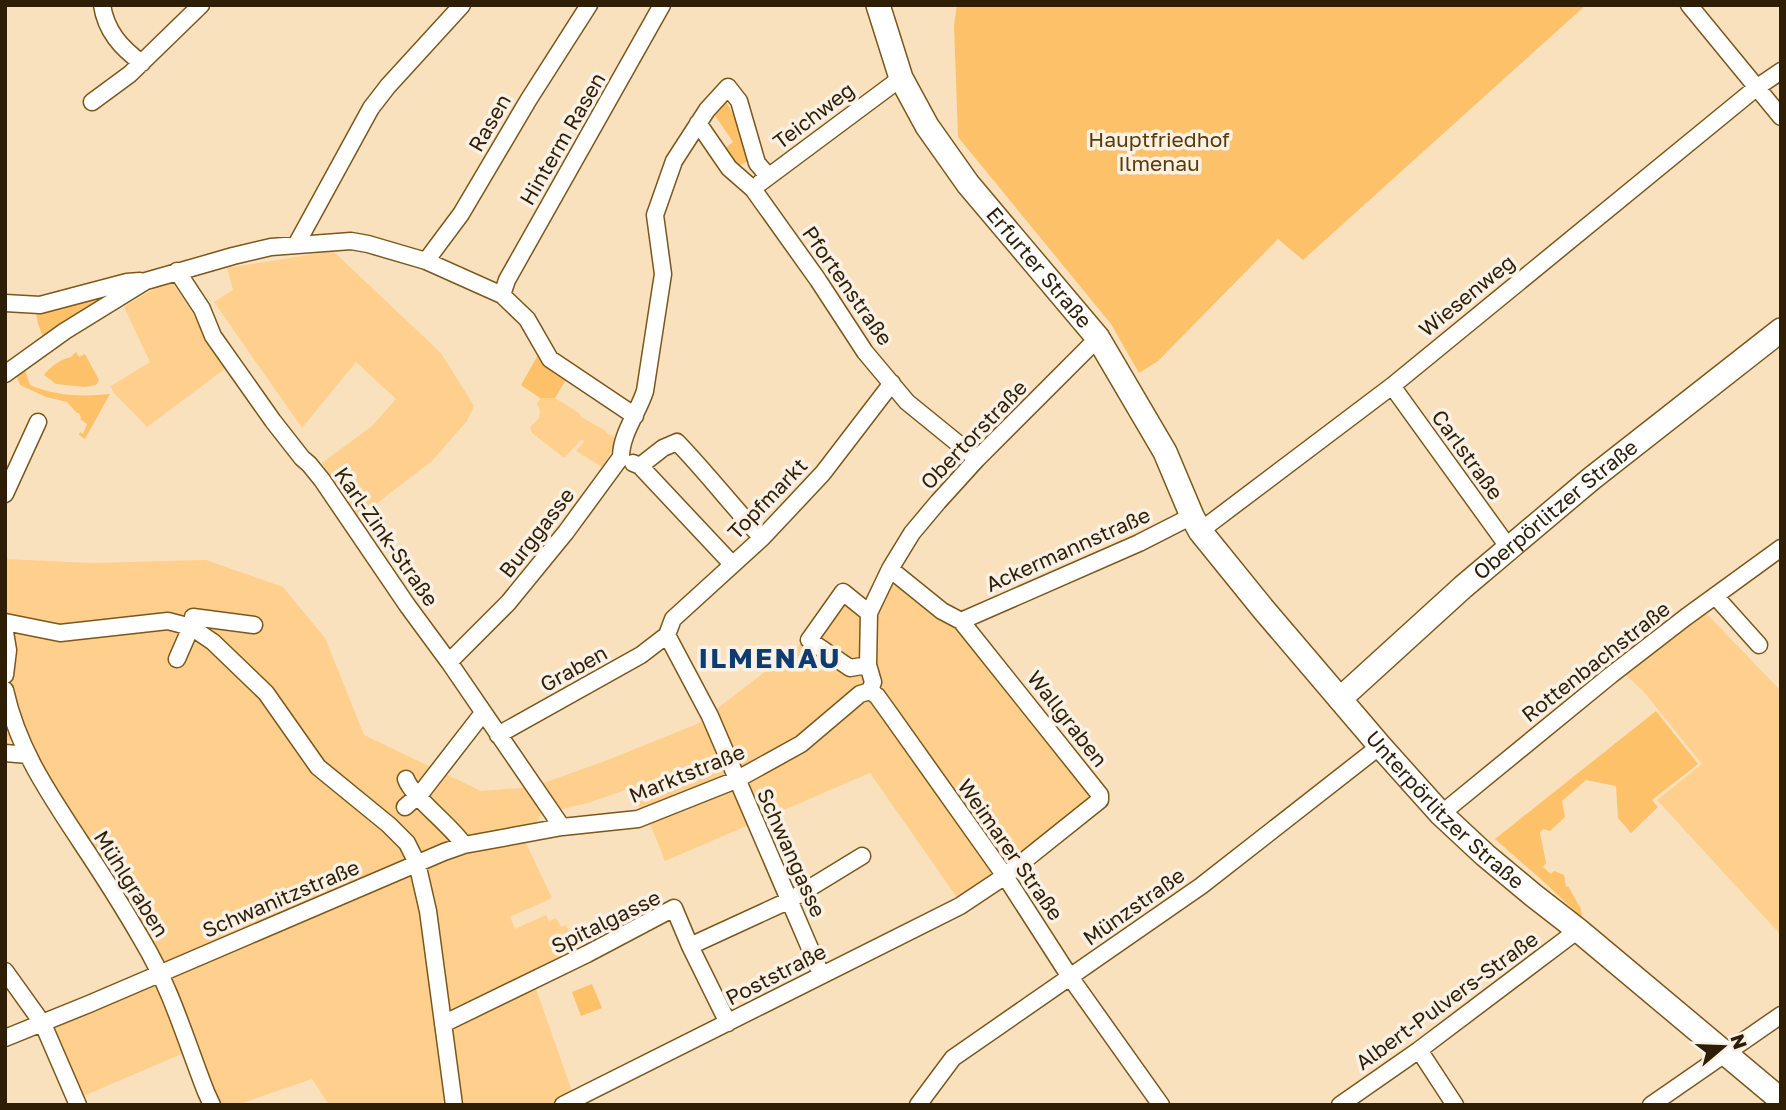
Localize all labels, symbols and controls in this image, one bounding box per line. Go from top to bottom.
street label: Hinterm Rasen [514,67,611,210]
street label: Teichweg [768,76,859,154]
street label: Rasen [462,89,516,156]
park label: Hauptfriedhof Ilmenau [1088,126,1230,176]
street label: Erfurter Straße [981,202,1098,333]
street label: Pfortenstraße [797,221,899,350]
street label: Wiesenweg [1413,249,1520,342]
street label: Obertorstraße [915,374,1032,494]
street label: Carlstraße [1426,404,1509,504]
street label: Oberpörlitzer Straße [1468,433,1643,585]
street label: Topfmarkt [722,452,813,545]
street label: Karl-Zink-Straße [329,462,444,611]
street label: Burggasse [493,482,579,583]
street label: Ackermannstraße [981,501,1154,597]
street label: Rottenbachstraße [1516,595,1675,727]
street label: Graben [535,639,612,697]
district label: ILMENAU [699,641,841,674]
street label: Wallgraben [1022,665,1113,772]
street label: Unterpörlitzer Straße [1361,725,1530,894]
street label: Marktstraße [625,738,748,808]
street label: Weimarer Straße [952,774,1069,925]
street label: Schwangasse [752,784,832,921]
street label: Mühlgraben [89,825,175,942]
street label: Schwanitzstraße [198,853,363,943]
street label: Münzstraße [1078,862,1189,951]
street label: Spitalgasse [547,884,664,959]
street label: Albert-Pulvers-Straße [1350,925,1543,1075]
street label: Poststraße [721,938,830,1011]
north arrow [1688,1012,1758,1082]
text: N [1726,1031,1753,1052]

